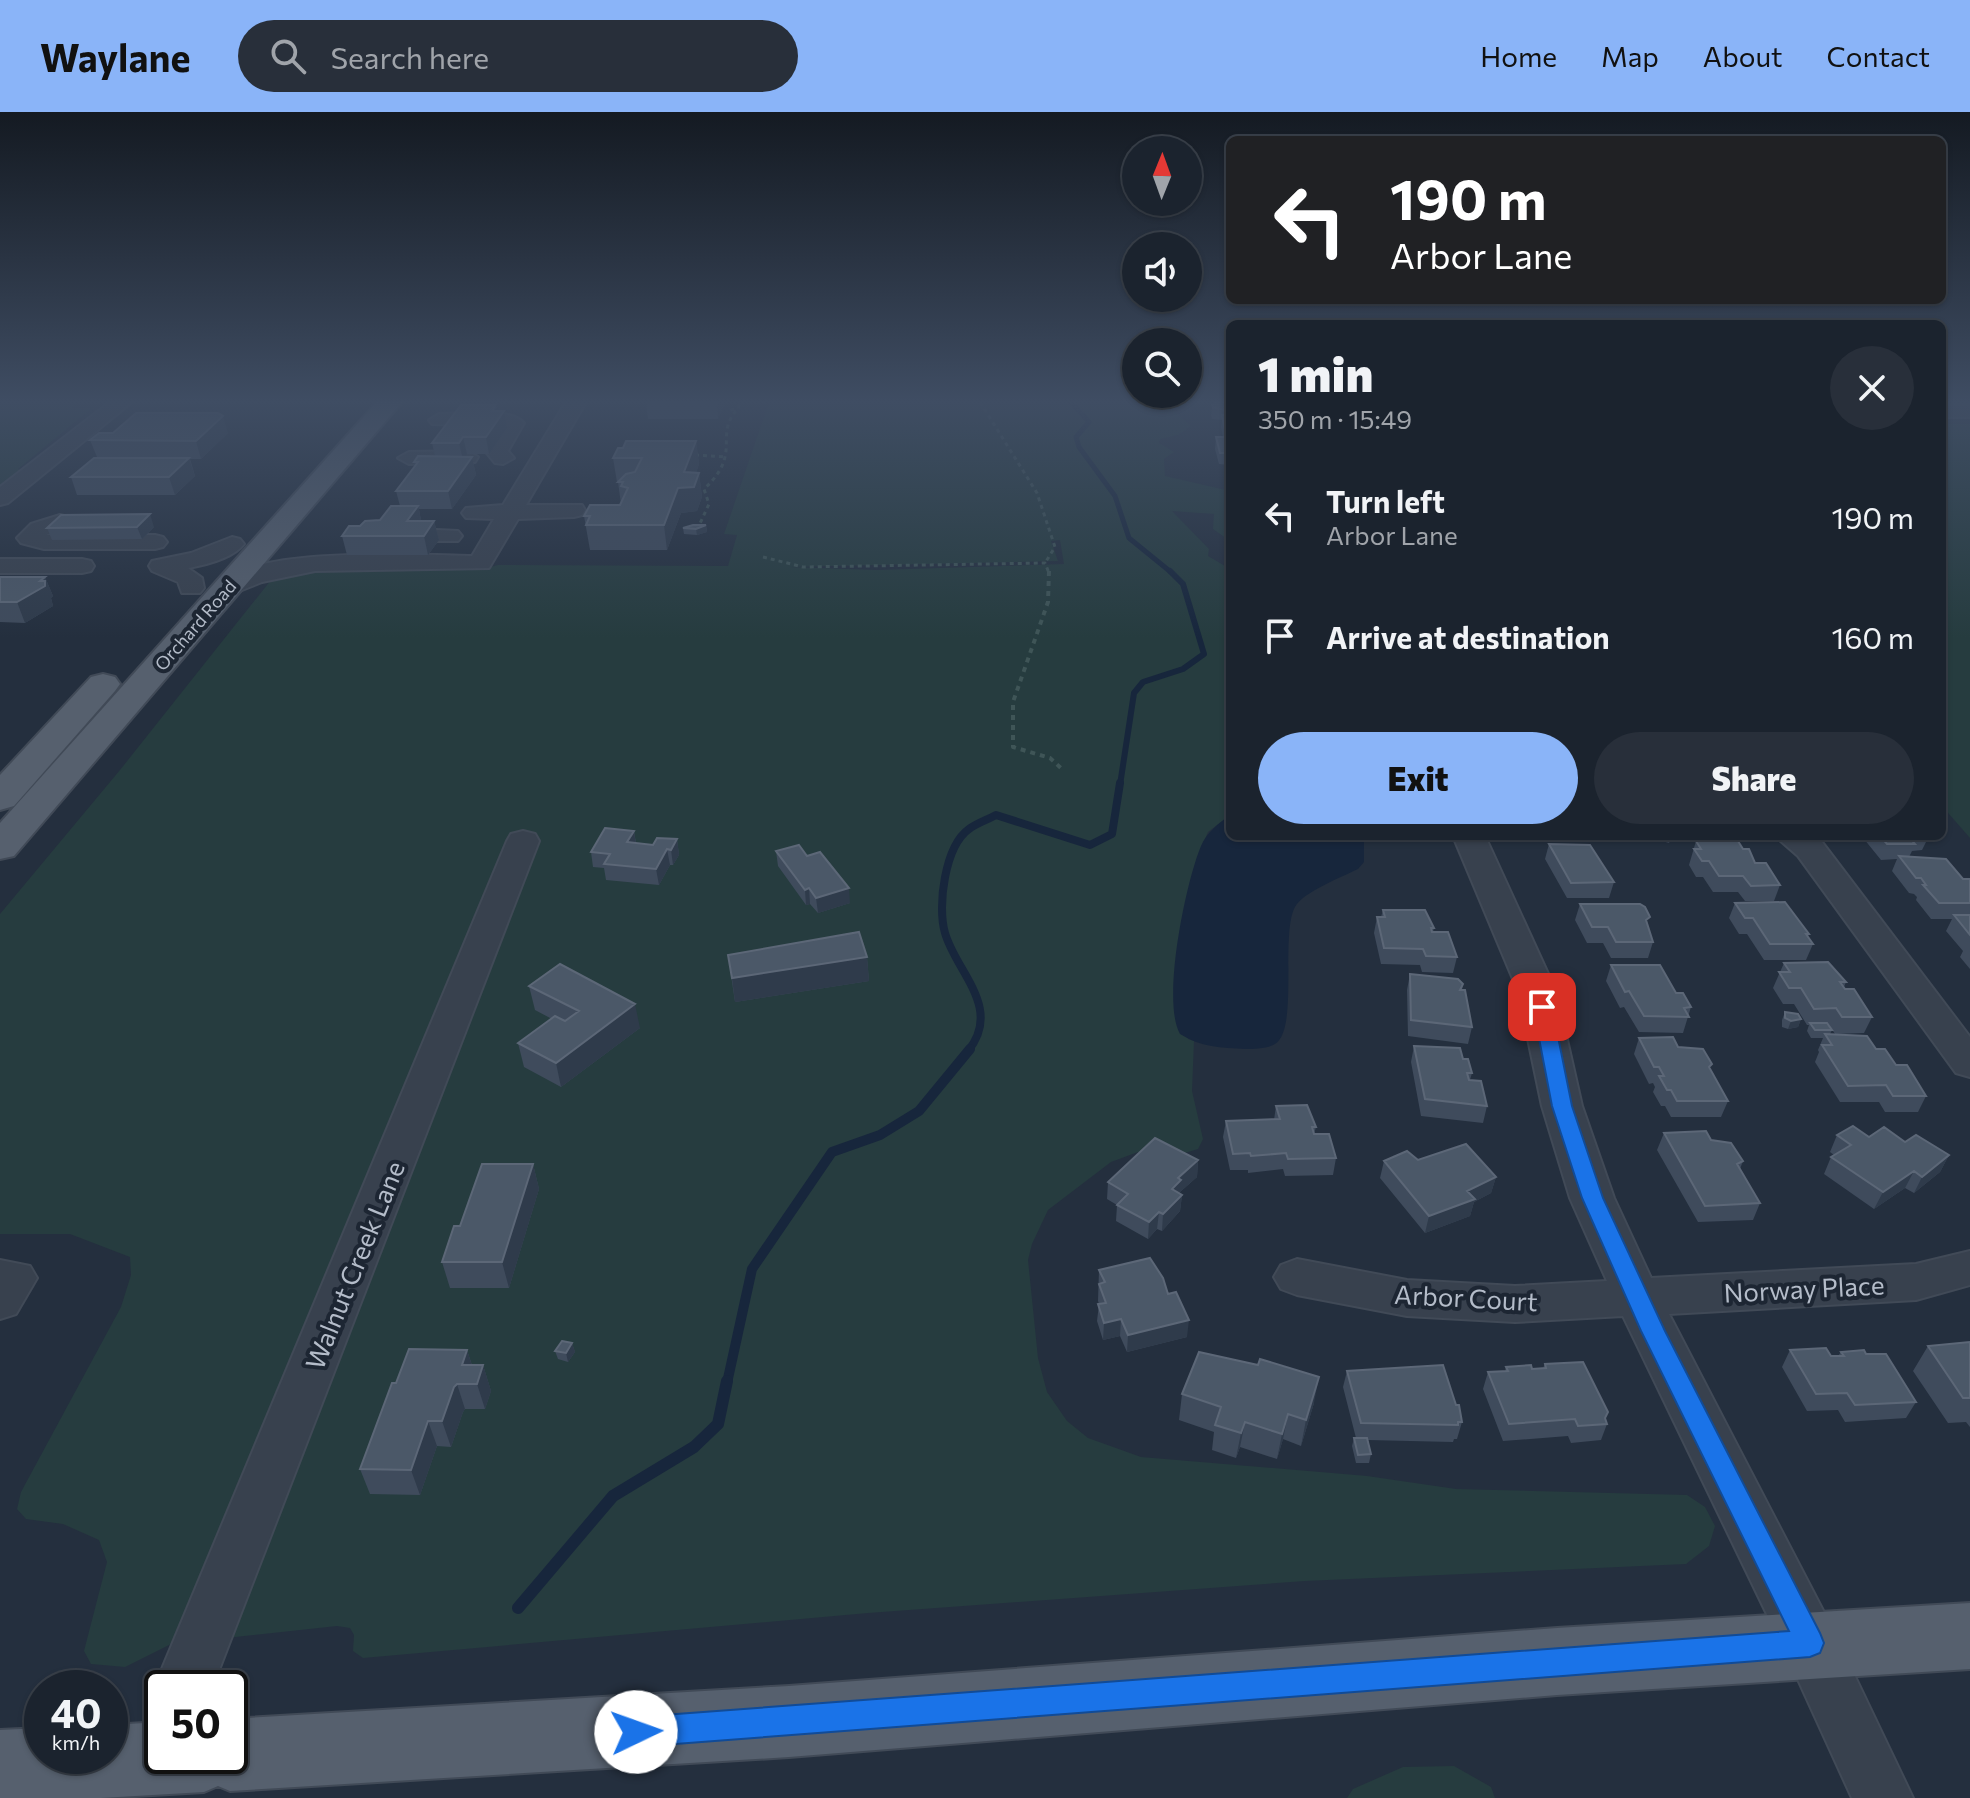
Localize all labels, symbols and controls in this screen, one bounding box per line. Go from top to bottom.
search box [238,20,798,92]
text: Waylane [40,33,190,80]
icon: search [266,34,310,78]
text: Search here [330,38,489,75]
text: Home [1480,39,1557,73]
text: Map [1601,39,1659,73]
text: About [1703,39,1783,73]
text: Contact [1827,39,1930,73]
north arrow [1122,136,1202,216]
map controls [1122,136,1202,408]
text: 190 m [1390,163,1547,232]
icon: left [1258,168,1362,272]
button: sound [1122,232,1202,312]
text: Arbor Lane [1390,232,1572,276]
button: search [1122,328,1202,408]
text: 1 min [1258,343,1373,402]
button: close [1830,346,1914,430]
text: 350 m · 15:49 [1258,403,1412,434]
text: Turn left [1326,482,1445,519]
icon: left [1258,494,1302,538]
text: 190 m [1831,498,1914,535]
text: Arbor Lane [1326,519,1458,550]
street label: Orchard Road [150,575,240,675]
icon: arrive [1258,614,1302,658]
text: Arrive at destination [1326,618,1610,655]
text: 160 m [1831,618,1914,655]
button: Exit [1258,732,1578,824]
button: Share [1594,732,1914,824]
pin [1508,973,1576,1041]
icon: arrive [1520,985,1564,1029]
street label: Walnut Creek Lane [298,1156,410,1374]
street label: Norway Place [1723,1268,1885,1308]
street label: Arbor Court [1394,1278,1538,1316]
speed limit sign: 50 [144,1670,248,1774]
text: 40 [50,1687,102,1736]
position arrow [594,1690,678,1774]
text: km/h [52,1730,100,1754]

